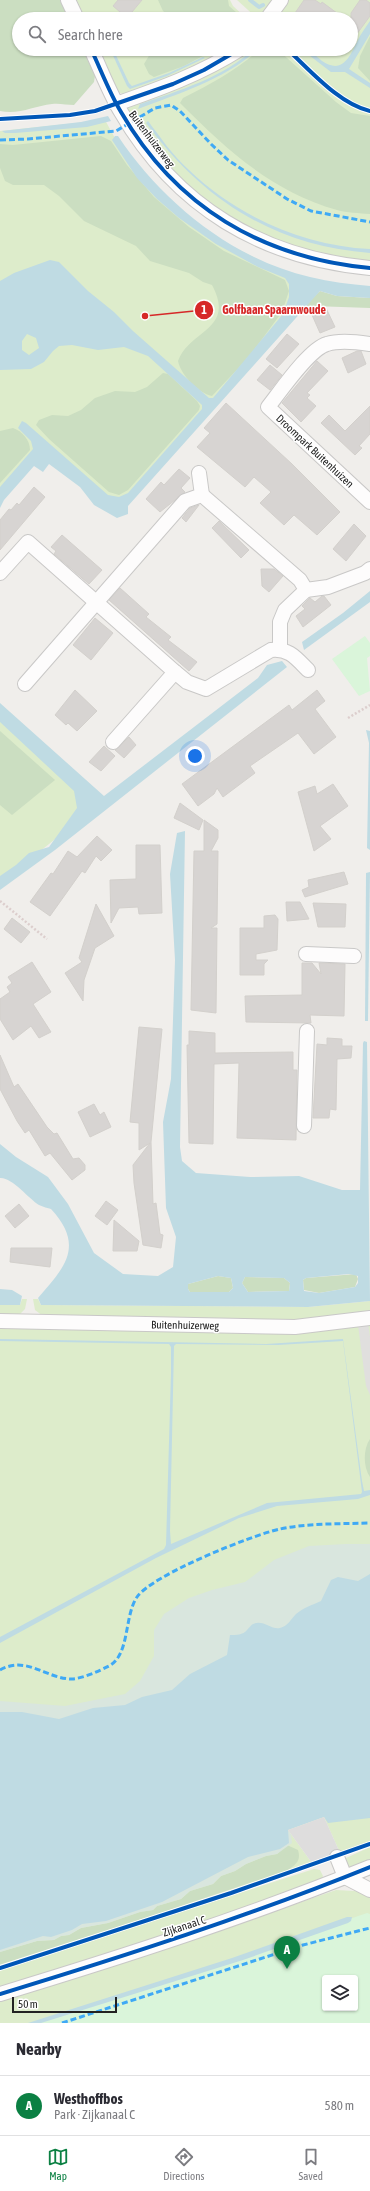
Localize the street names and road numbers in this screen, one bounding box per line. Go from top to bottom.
street label: Buitenhuizerweg [127,108,177,170]
street label: Droompark Buitenhuizen [274,412,356,490]
street label: Buitenhuizerweg [151,1318,219,1332]
street label: Zijkanaal C [161,1913,207,1939]

